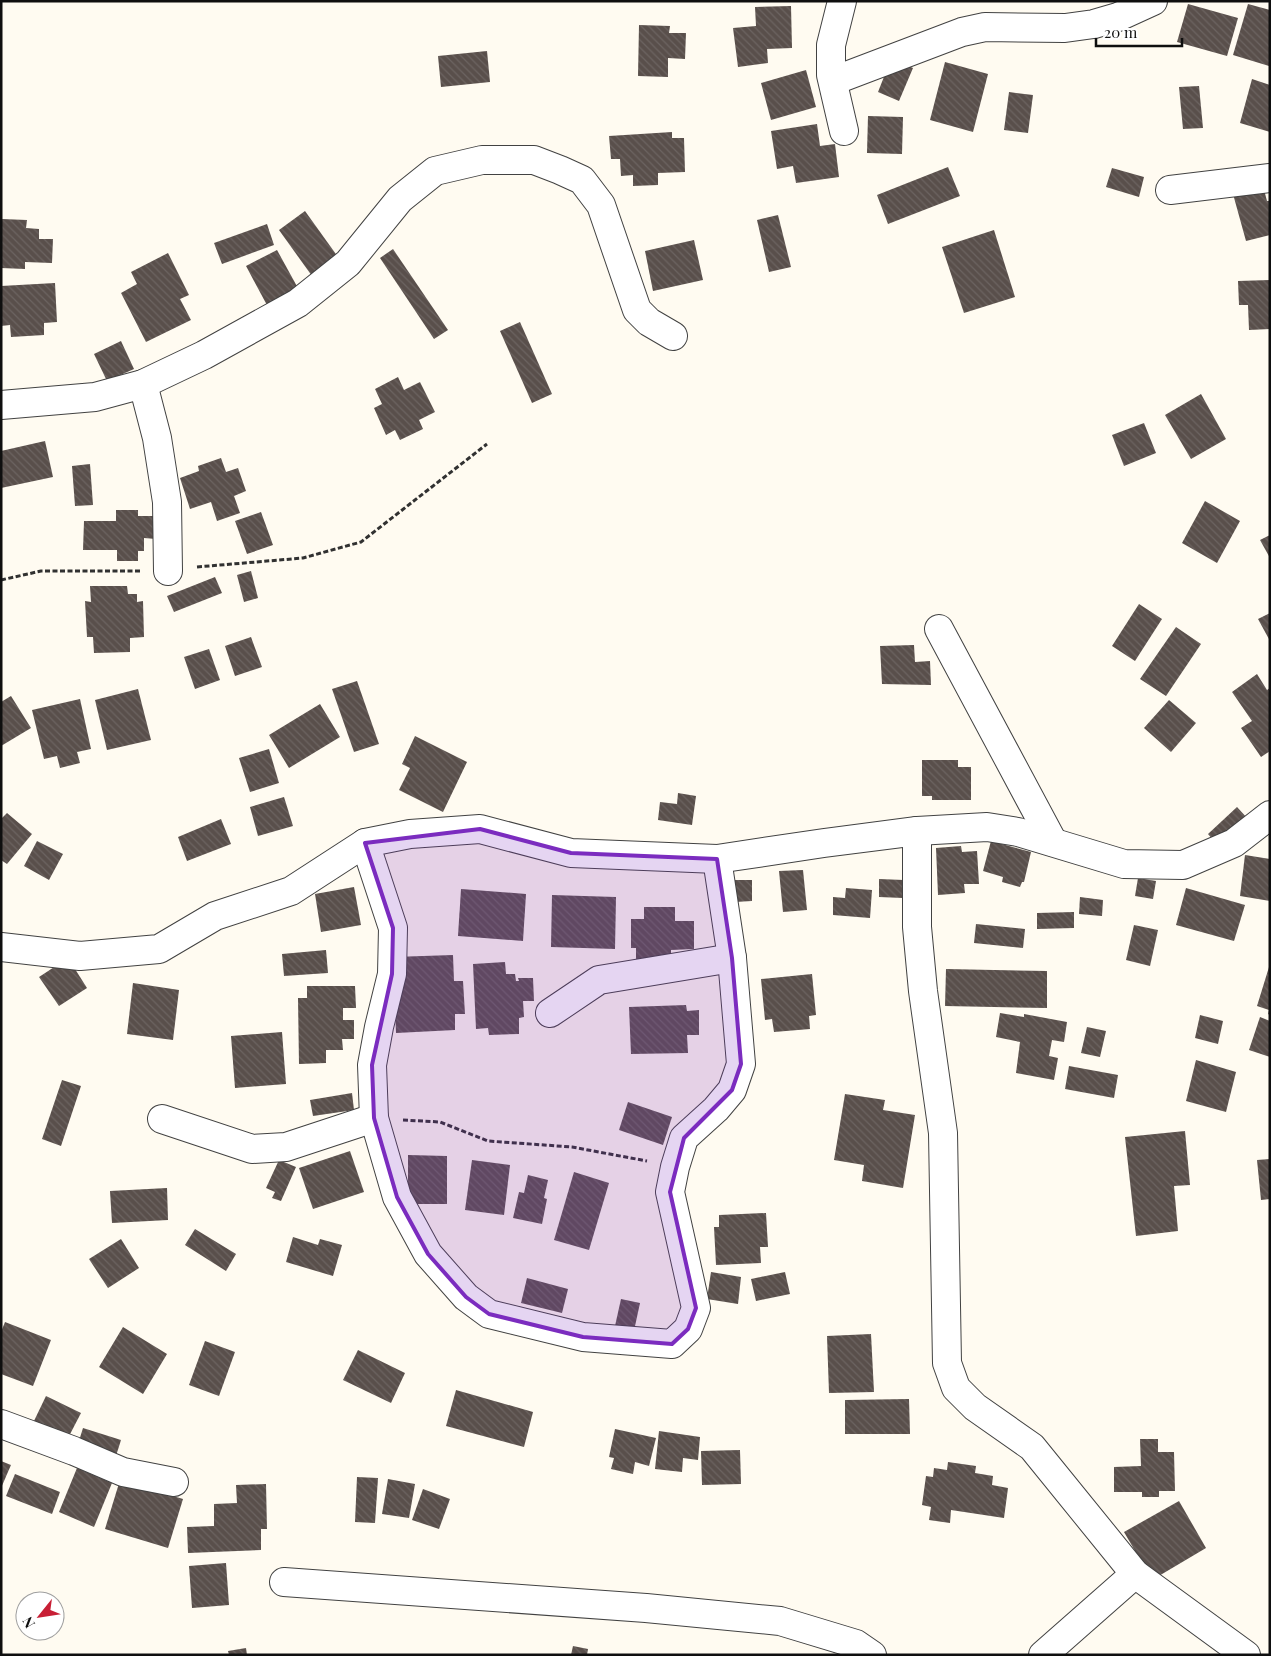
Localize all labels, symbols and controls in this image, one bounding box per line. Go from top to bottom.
scale bar [1096,15,1182,47]
text: 20 m [1104,22,1138,42]
north arrow [15,1591,65,1641]
text: N [18,1614,39,1632]

